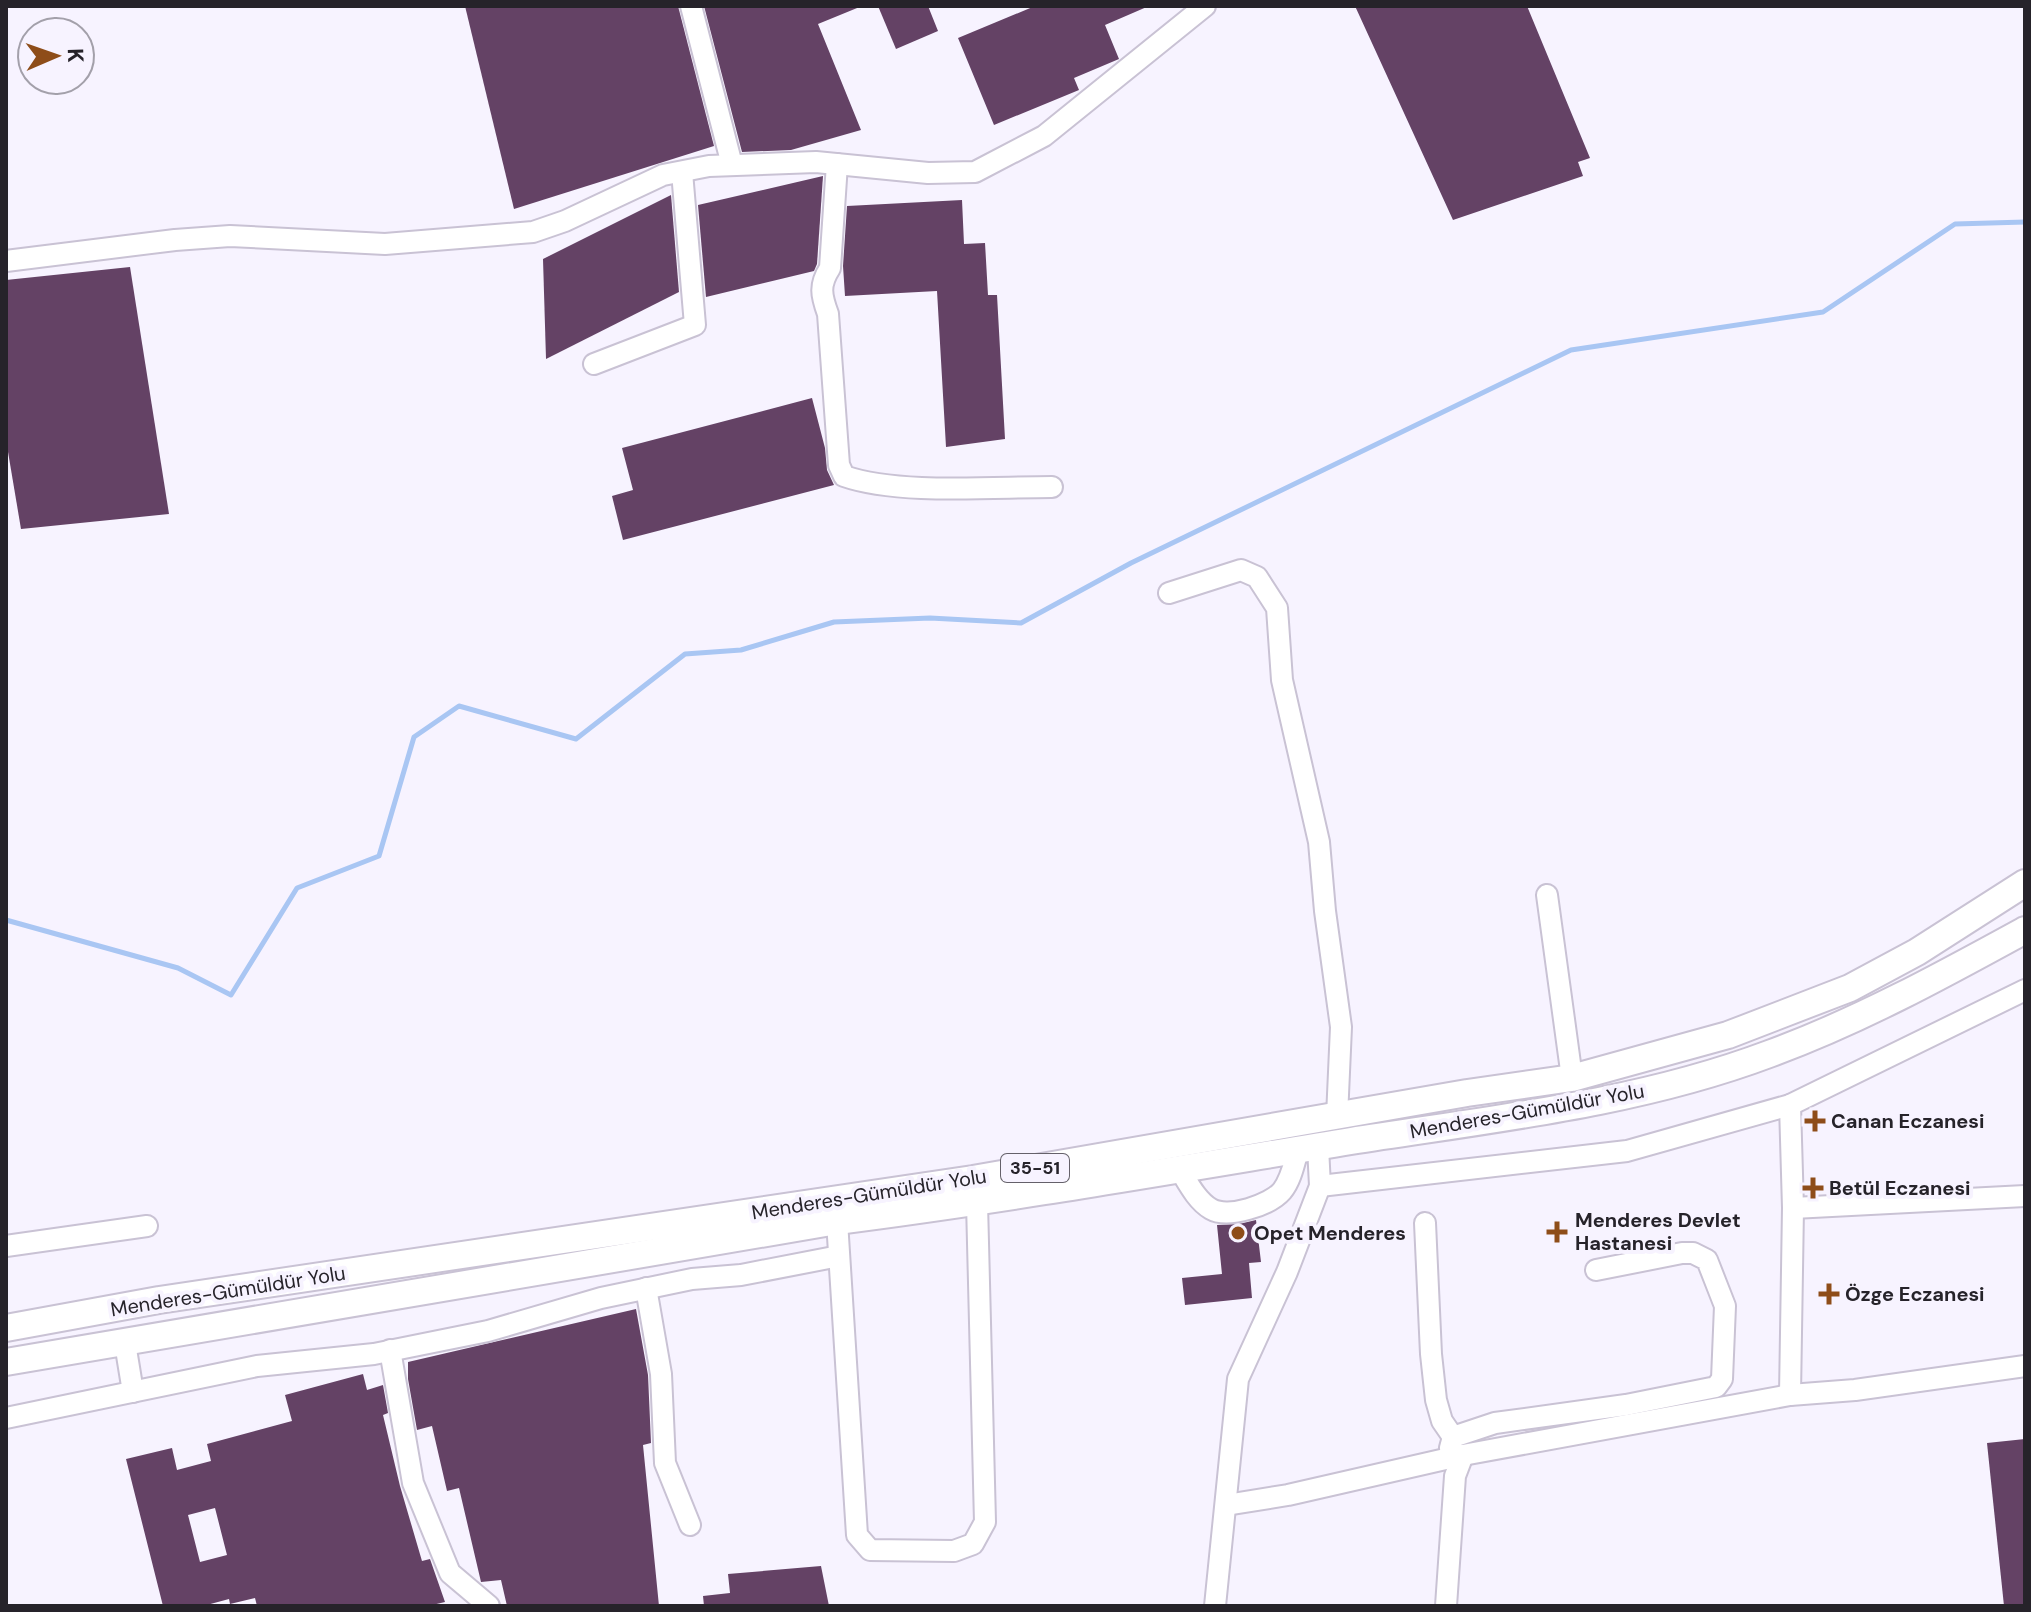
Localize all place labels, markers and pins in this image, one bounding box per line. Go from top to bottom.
place label: Canan Eczanesi [1831,1108,1984,1134]
marker: Canan Eczanesi [1806,1112,1824,1130]
place label: Betül Eczanesi [1829,1175,1971,1201]
marker: Betül Eczanesi [1804,1179,1822,1197]
place label: Menderes Devlet Hastanesi [1575,1207,1741,1256]
place label: Opet Menderes [1254,1220,1406,1246]
marker: Menderes Devlet Hastanesi [1546,1221,1568,1243]
marker: Opet Menderes [1229,1224,1247,1242]
place label: Özge Eczanesi [1845,1281,1985,1307]
marker: Özge Eczanesi [1820,1285,1838,1303]

